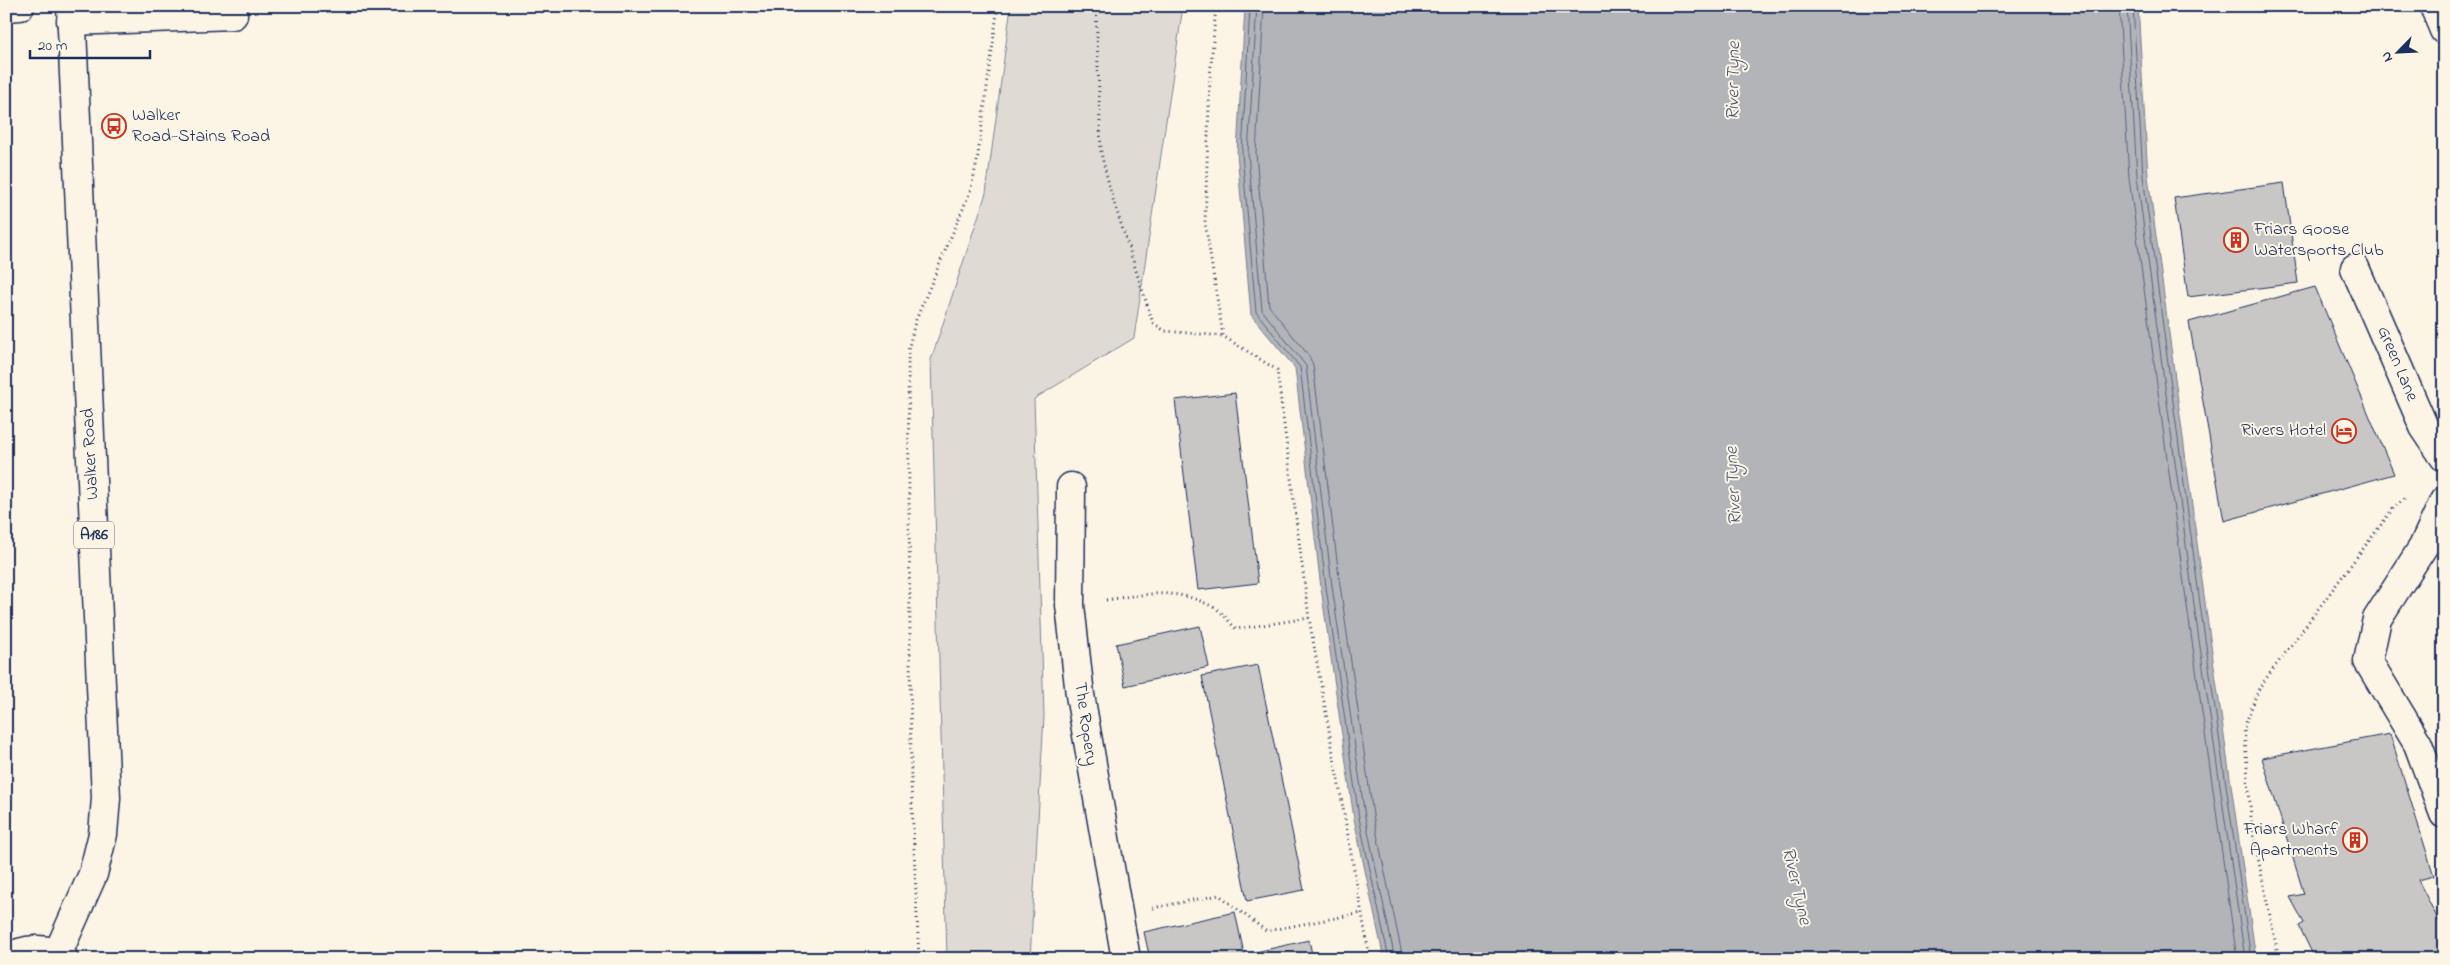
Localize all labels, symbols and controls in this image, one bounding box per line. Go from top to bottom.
scale bar [30,28,150,60]
north arrow [2372,28,2422,78]
text: 20 m [38,35,68,57]
water label: River Tyne [1720,40,1748,121]
text: N [2376,48,2399,65]
place label: Walker Road-Stains Road [132,103,270,150]
bus stop icon: Walker Road-Stains Road [101,113,127,139]
place label: Friars Goose Watersports Club [2253,217,2384,264]
building icon: Friars Goose Watersports Club [2223,227,2249,253]
street label: Green Lane [2369,322,2425,407]
street label: Walker Road [76,407,106,501]
place label: Rivers Hotel [2241,418,2326,444]
hotel icon: Rivers Hotel [2331,418,2357,444]
water label: River Tyne [1718,444,1750,526]
road number: A186 [74,522,114,548]
street label: The Ropery [1066,681,1104,767]
place label: Friars Wharf Apartments [2243,817,2339,864]
building icon: Friars Wharf Apartments [2342,827,2368,853]
water label: River Tyne [1774,845,1818,929]

